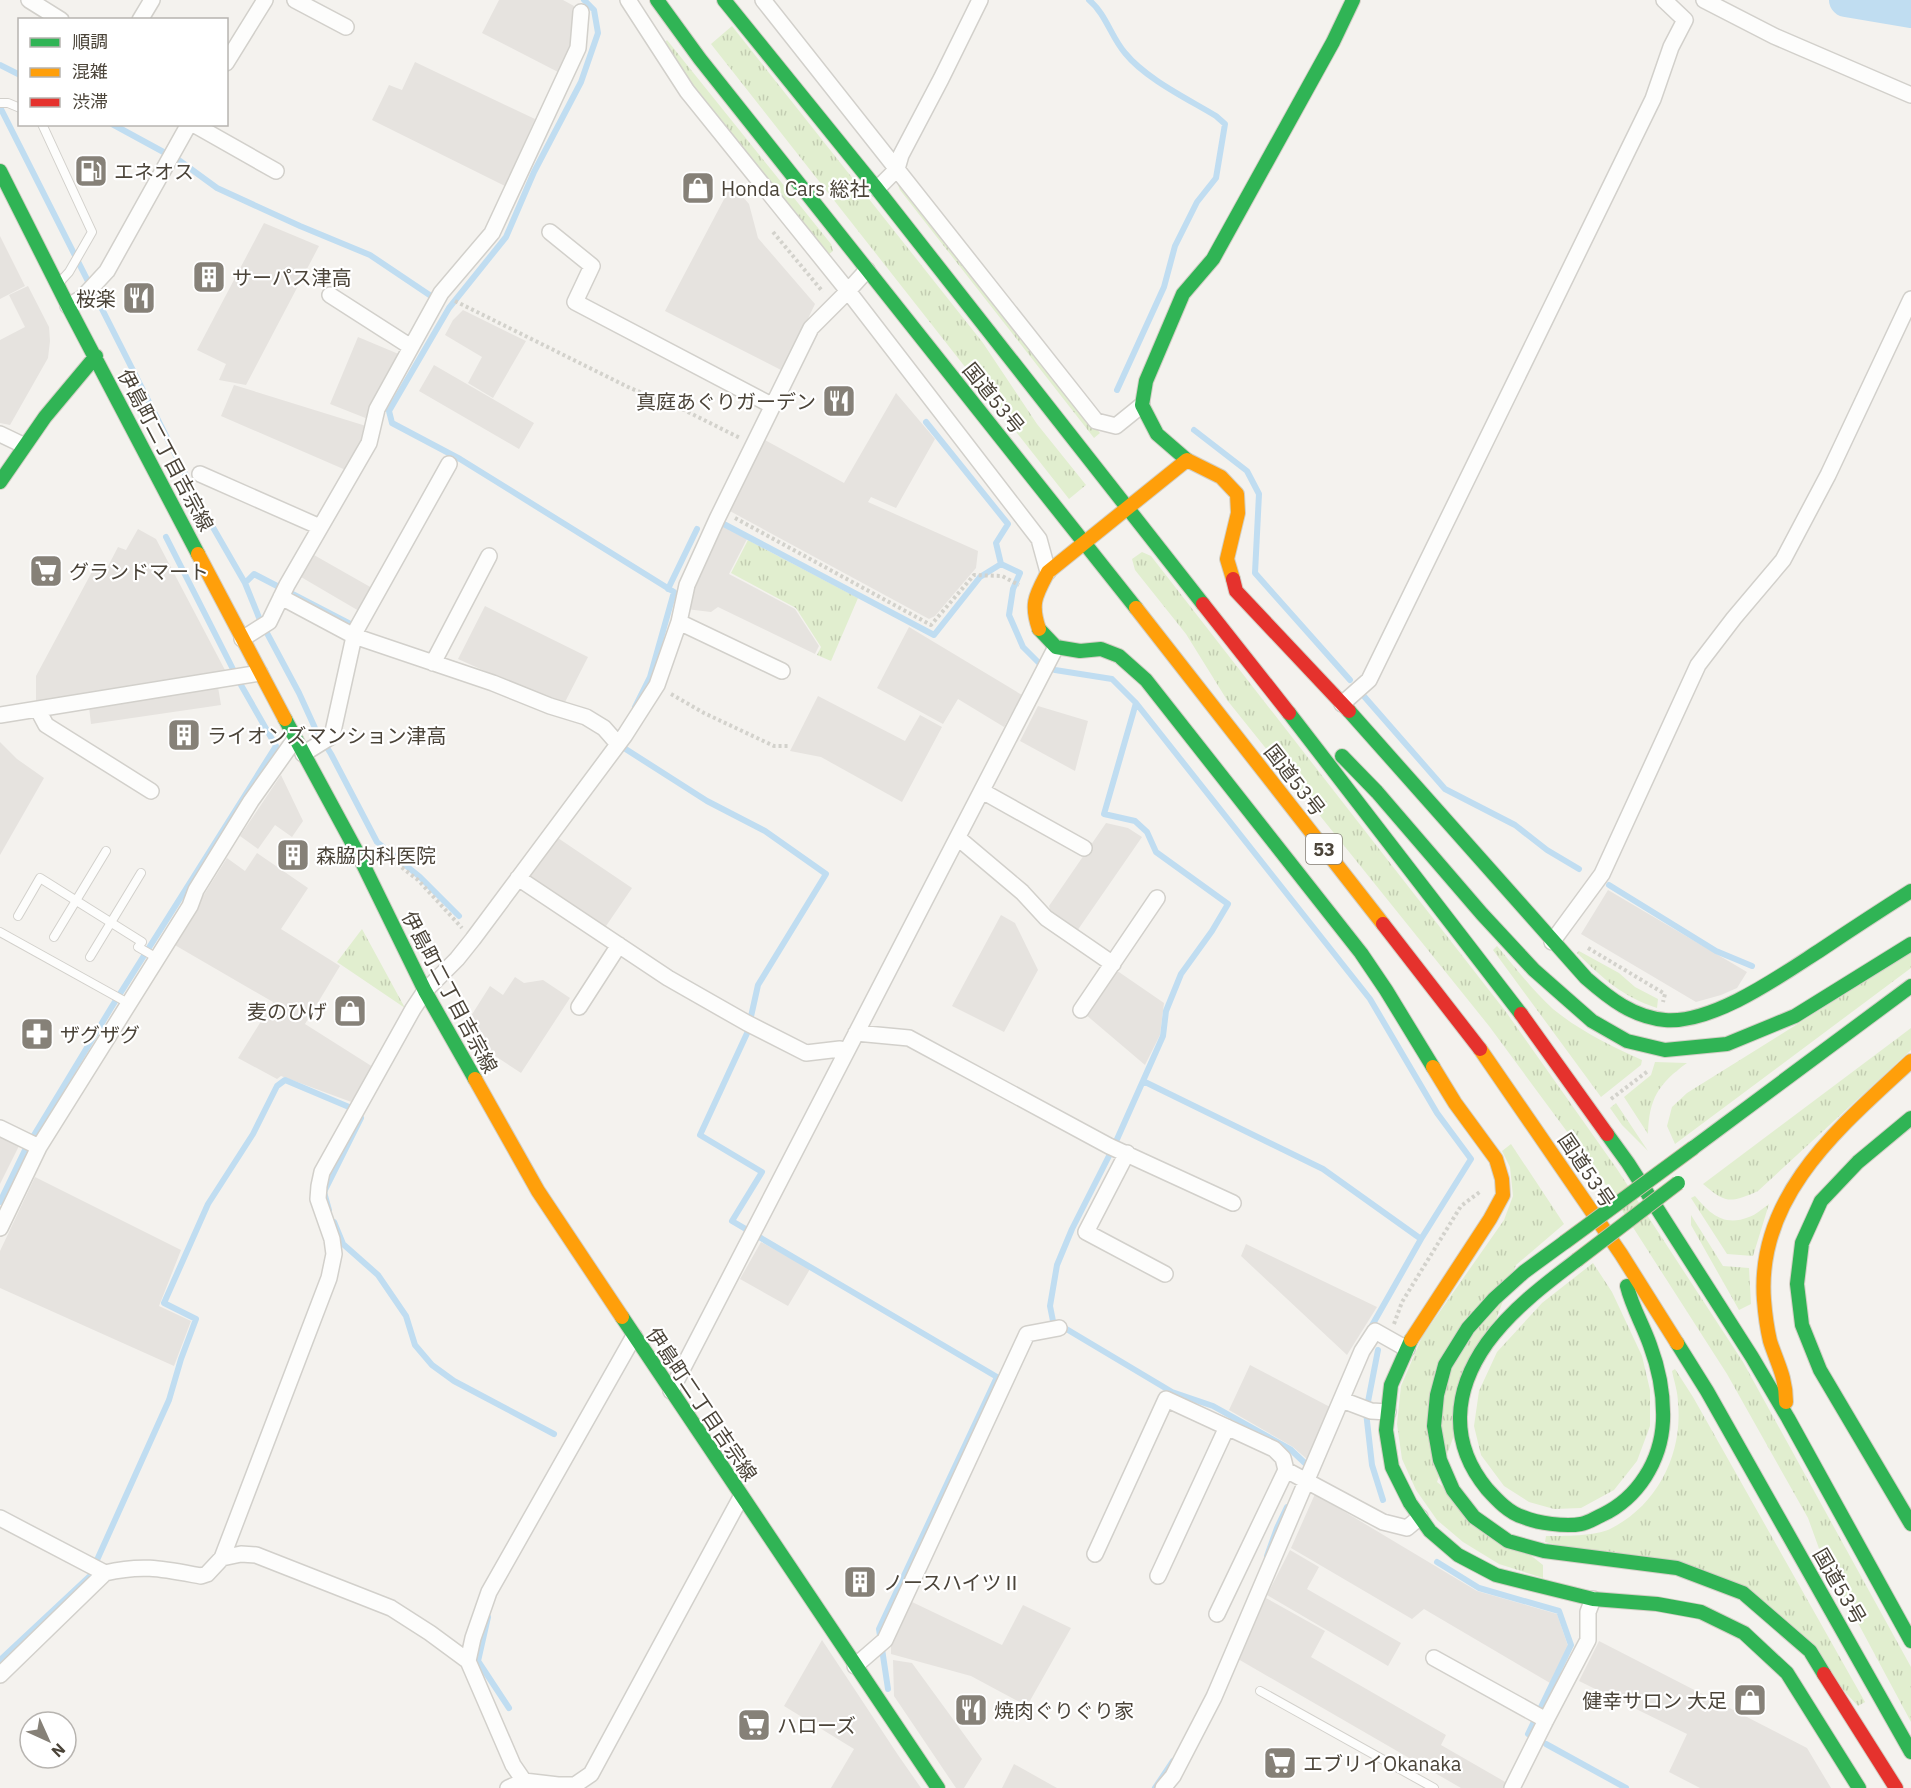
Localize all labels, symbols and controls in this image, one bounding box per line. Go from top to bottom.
legend [18,18,228,126]
text: 順調 [72,30,108,53]
text: 混雑 [72,60,108,83]
text: 渋滞 [72,90,108,113]
fuel station icon: エネオス [73,153,109,189]
place label: エネオス [114,158,194,185]
shop icon: Honda Cars 総社 [680,170,716,206]
place label: Honda Cars 総社 [721,175,870,202]
building icon: サーパス津高 [191,259,227,295]
place label: サーパス津高 [232,264,352,291]
restaurant icon: 桜楽 [121,280,157,316]
place label: 桜楽 [76,285,116,312]
street label: 国道53号 [957,357,1031,439]
street label: 伊島町二丁目吉宗線 [112,364,220,536]
restaurant icon: 真庭あぐりガーデン [821,383,857,419]
place label: 真庭あぐりガーデン [636,388,816,415]
supermarket icon: グランドマート [28,553,64,589]
place label: グランドマート [69,558,209,585]
building icon: ライオンズマンション津高 [166,717,202,753]
place label: ライオンズマンション津高 [207,722,447,749]
street label: 国道53号 [1259,739,1331,821]
road number: 53 [1306,834,1342,864]
building icon: 森脇内科医院 [275,837,311,873]
place label: 森脇内科医院 [316,842,436,869]
street label: 伊島町二丁目吉宗線 [396,906,504,1078]
shop icon: 麦のひげ [332,993,368,1029]
place label: 麦のひげ [247,998,327,1025]
pharmacy icon: ザグザグ [19,1016,55,1052]
place label: ザグザグ [60,1021,140,1048]
street label: 国道53号 [1552,1128,1622,1212]
street label: 伊島町二丁目吉宗線 [640,1322,764,1486]
street label: 国道53号 [1807,1543,1873,1629]
building icon: ノースハイツⅡ [842,1564,878,1600]
place label: ノースハイツⅡ [883,1569,1022,1596]
shop icon: 健幸サロン 大足 [1732,1682,1768,1718]
place label: 健幸サロン 大足 [1582,1687,1727,1714]
restaurant icon: 焼肉ぐりぐり家 [953,1692,989,1728]
place label: 焼肉ぐりぐり家 [994,1697,1134,1724]
supermarket icon: ハローズ [736,1707,772,1743]
north arrow [18,1710,78,1770]
place label: ハローズ [777,1712,856,1739]
text: N [47,1739,70,1762]
supermarket icon: エブリイOkanaka [1262,1745,1298,1781]
place label: エブリイOkanaka [1303,1750,1462,1777]

